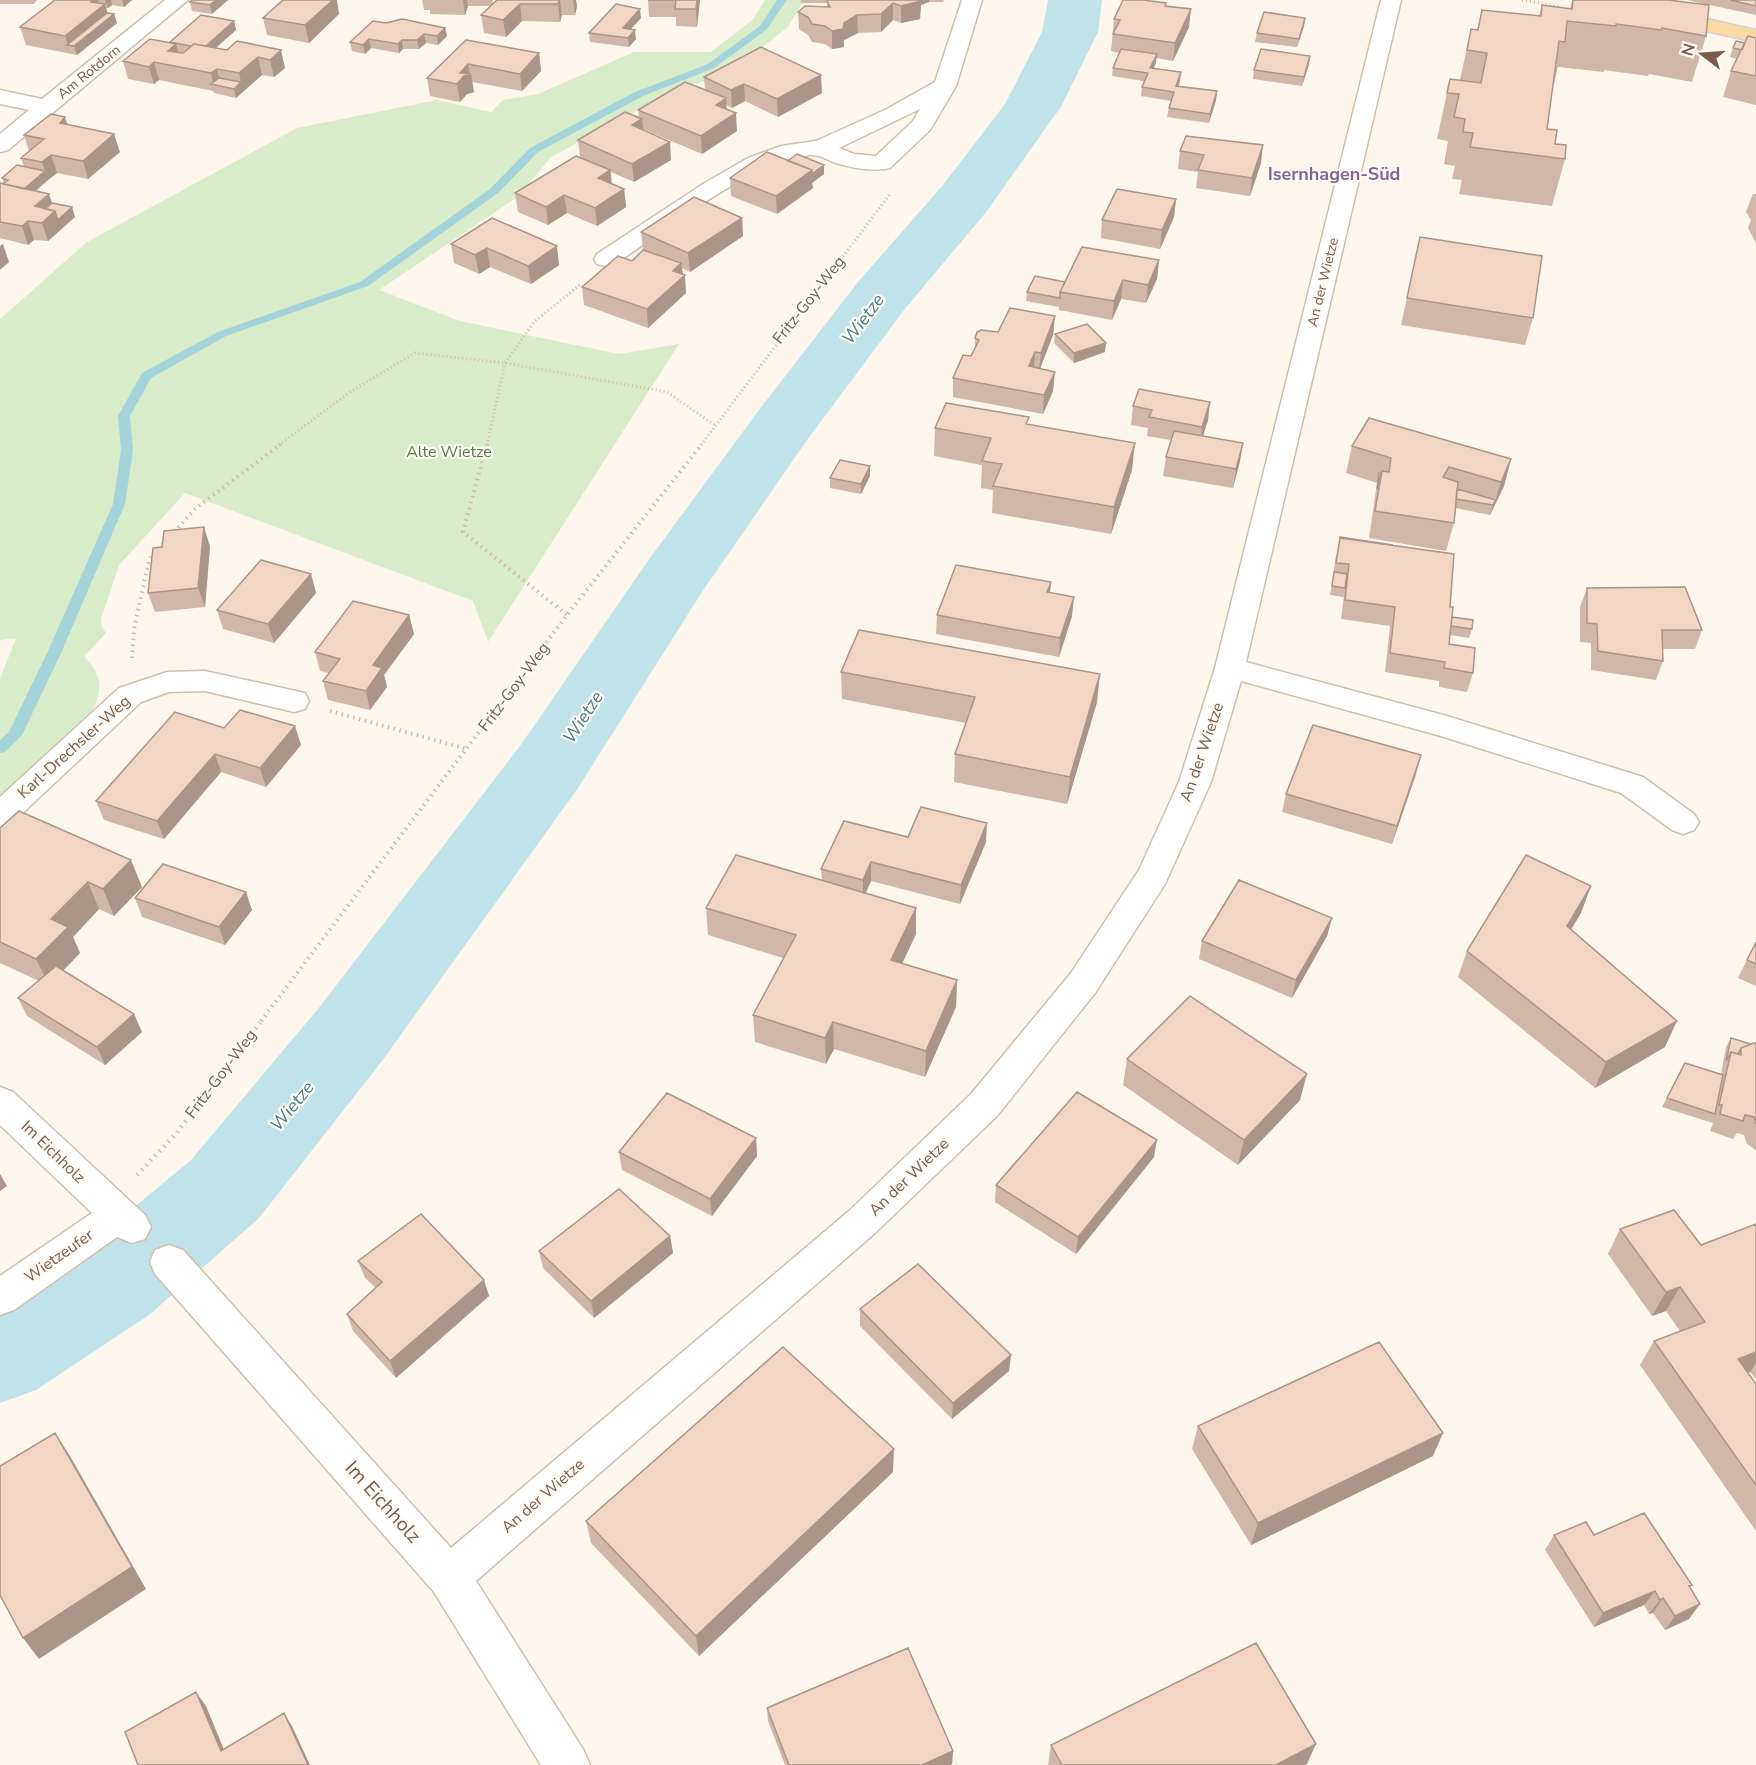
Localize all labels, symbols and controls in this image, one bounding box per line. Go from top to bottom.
north arrow [1672,24,1732,84]
street label: Am Rotdorn [53,41,125,103]
text: N [1676,41,1701,59]
district label: Isernhagen-Süd [1268,162,1400,186]
street label: An der Wietze [1303,236,1343,328]
street label: Fritz-Goy-Weg [768,251,850,349]
water label: Wietze [836,288,890,349]
park label: Alte Wietze [406,441,492,463]
street label: Fritz-Goy-Weg [473,638,555,736]
water label: Wietze [557,686,609,748]
street label: Karl-Drechsler-Weg [13,690,135,804]
street label: An der Wietze [1175,699,1229,805]
street label: Fritz-Goy-Weg [180,1025,262,1123]
water label: Wietze [265,1076,320,1136]
street label: Im Eichholz [16,1116,90,1188]
street label: An der Wietze [864,1133,954,1221]
street label: Wietzeufer [20,1224,98,1288]
street label: An der Wietze [497,1454,589,1538]
street label: Im Eichholz [339,1455,427,1549]

